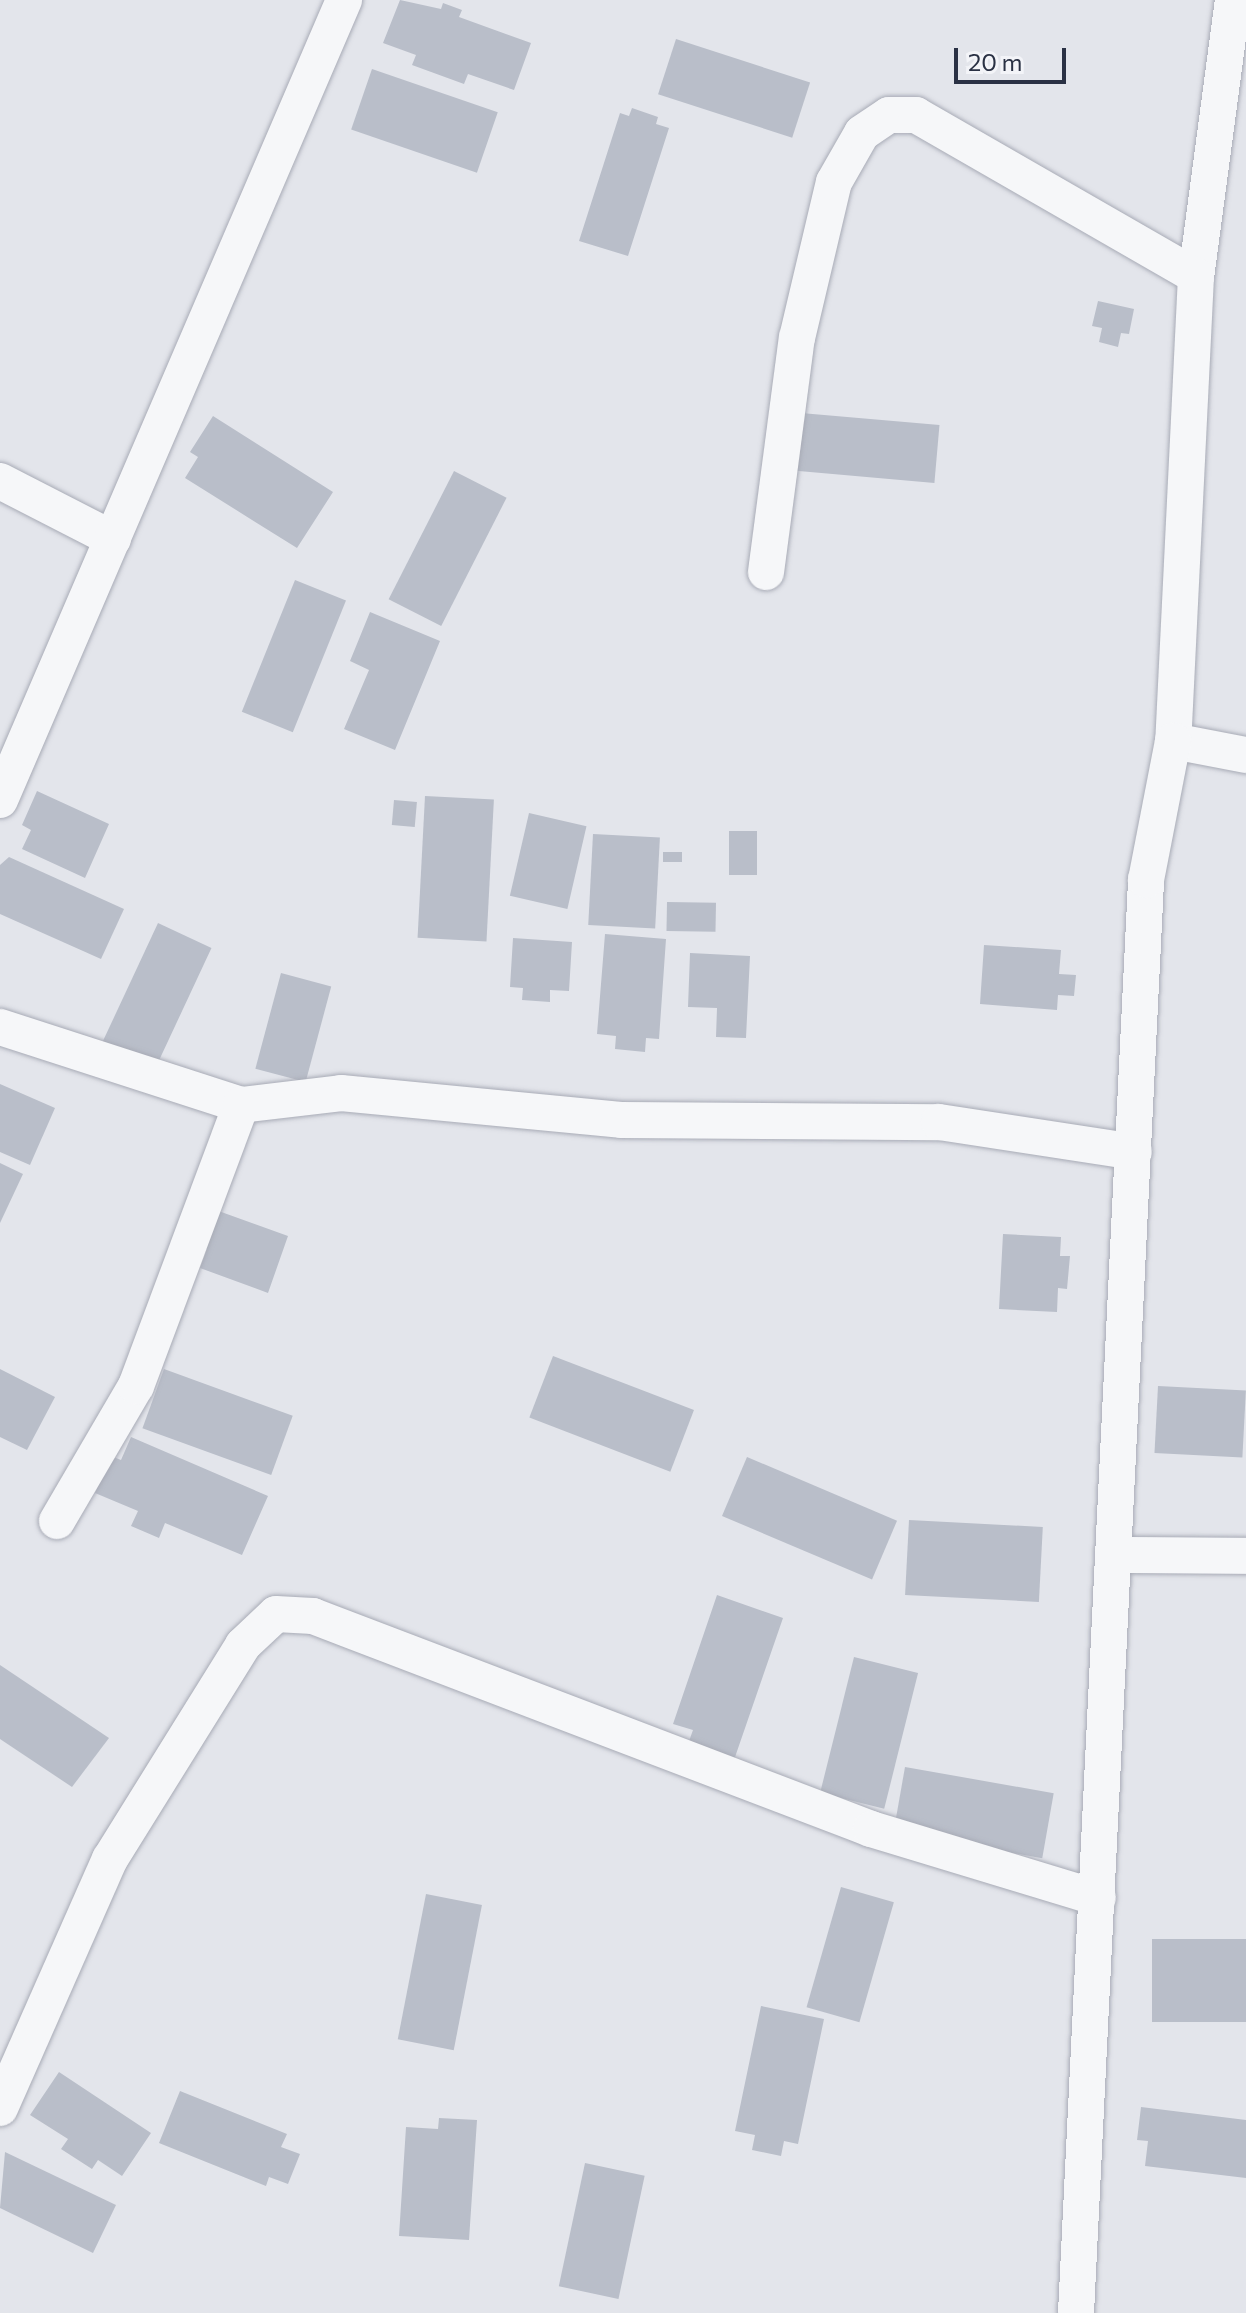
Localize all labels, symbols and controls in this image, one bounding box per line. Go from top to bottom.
scale bar [958,32,1070,82]
text: 20 m [968,47,1022,76]

